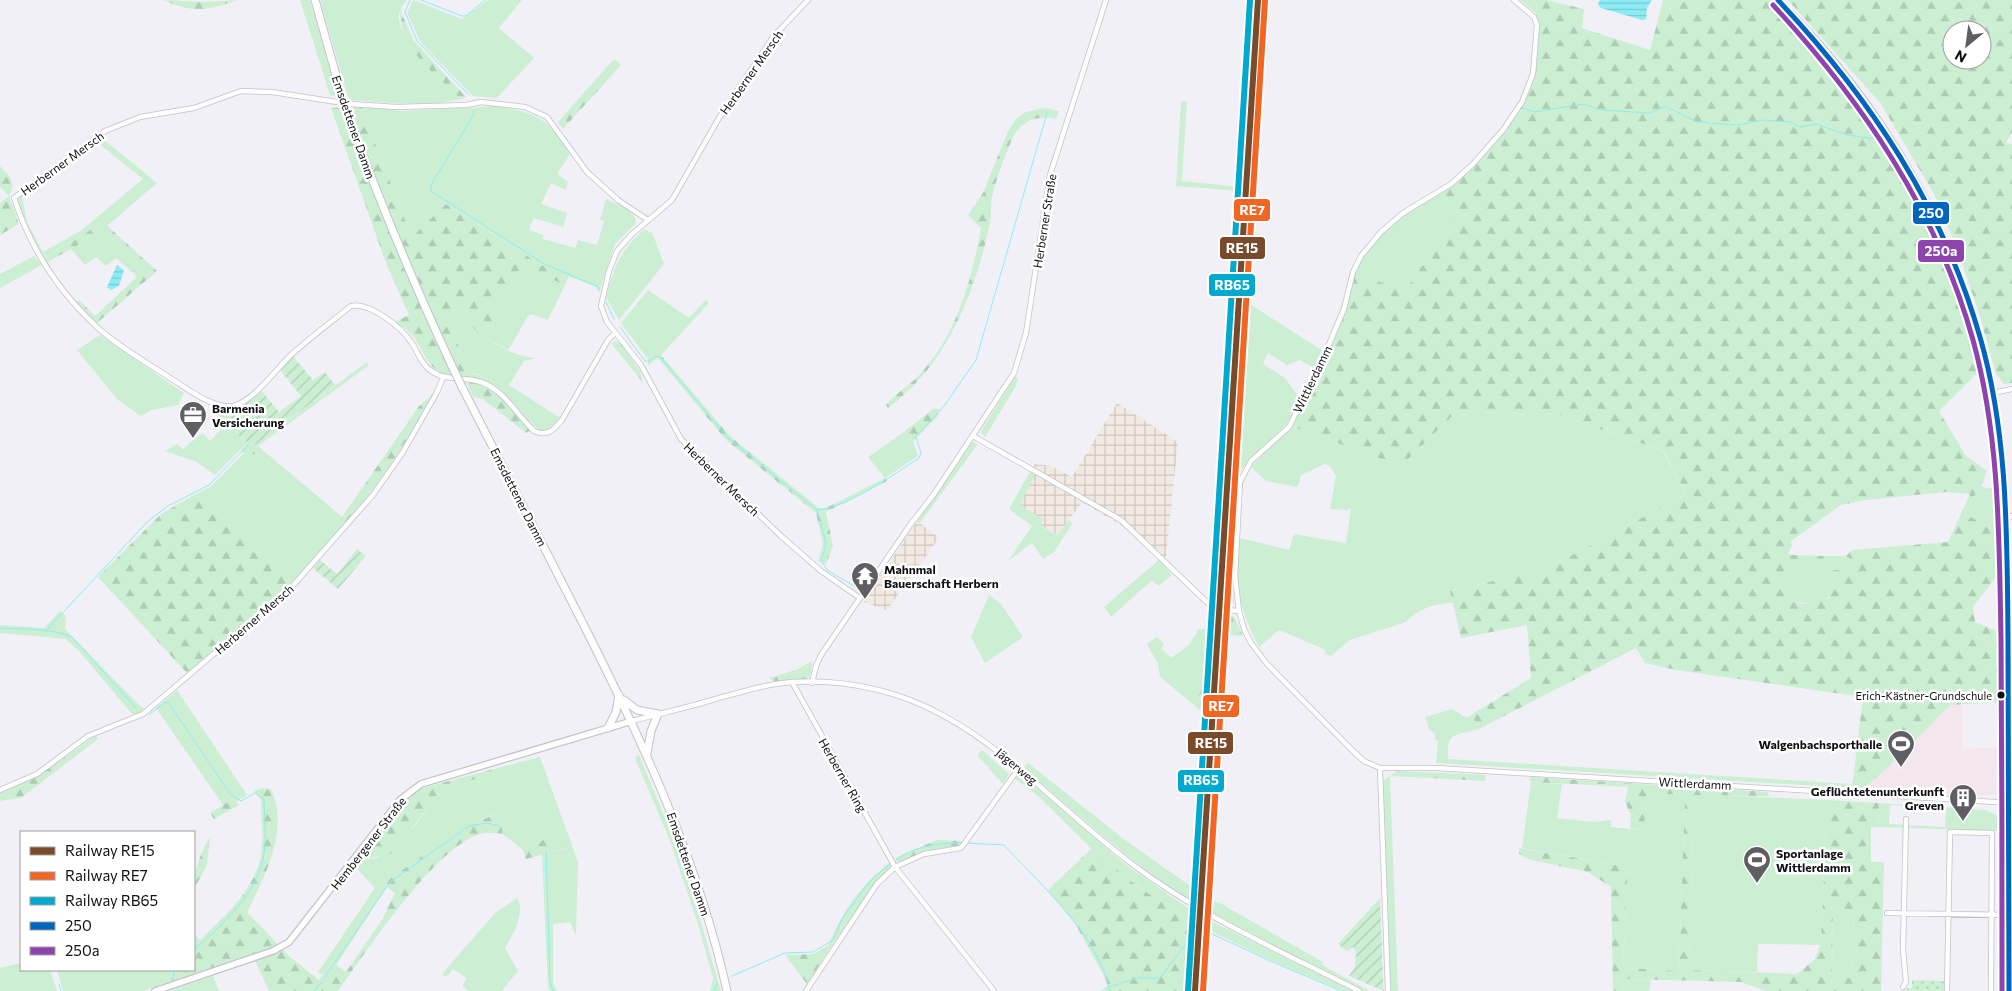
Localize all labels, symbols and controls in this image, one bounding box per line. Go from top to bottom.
north arrow [1942,20,1992,70]
street label: Herberner Mersch [717,27,785,117]
text: N [1952,47,1969,67]
street label: Emsdettener Damm [330,73,378,181]
street label: Herberner Mersch [18,128,106,198]
street label: Herberner Straße [1030,173,1058,269]
line badge: RE7 [1233,198,1271,222]
text: RE7 [1239,201,1265,218]
line badge: 250 [1912,201,1950,225]
text: 250 [1918,204,1944,221]
line badge: RE15 [1219,236,1266,260]
text: RE15 [1226,239,1258,256]
line badge: 250a [1917,239,1965,263]
text: 250a [1925,242,1957,259]
line badge: RB65 [1208,273,1256,297]
text: RB65 [1214,276,1250,293]
street label: Wittlerdamm [1290,343,1334,415]
office icon: Barmenia Versicherung [178,400,208,439]
place label: Barmenia Versicherung [212,401,285,429]
street label: Herberner Mersch [681,439,763,519]
street label: Emsdettener Damm [488,445,550,549]
temple icon: Mahnmal Bauerschaft Herbern [850,561,880,600]
place label: Mahnmal Bauerschaft Herbern [884,562,999,590]
street label: Herberner Mersch [212,581,296,657]
place label: Erich-Kästner-Grundschule [1855,689,1992,702]
marker: Erich-Kästner-Grundschule [1996,690,2006,700]
line badge: RE7 [1202,694,1240,718]
text: RE7 [1208,697,1234,714]
sports icon: Walgenbachsporthalle [1886,729,1916,768]
line badge: RE15 [1187,731,1234,755]
text: RE15 [1195,734,1227,751]
street label: Herberner Ring [816,735,870,815]
place label: Walgenbachsporthalle [1759,737,1882,751]
street label: Jägerweg [993,745,1041,788]
line badge: RB65 [1177,769,1225,793]
text: RB65 [1183,771,1219,788]
street label: Wittlerdamm [1658,774,1732,792]
building icon: Geflüchtetenunterkunft Greven [1948,783,1978,822]
place label: Geflüchtetenunterkunft Greven [1811,784,1944,812]
street label: Hembergener Straße [328,794,408,892]
street label: Emsdettener Damm [665,810,713,918]
legend [20,831,195,971]
text: Railway RE15 [65,841,155,859]
sports icon: Sportanlage Wittlerdamm [1742,845,1772,884]
place label: Sportanlage Wittlerdamm [1776,846,1851,874]
text: Railway RE7 [65,866,148,884]
text: Railway RB65 [65,891,158,909]
text: 250 [65,916,92,934]
text: 250a [65,941,100,959]

